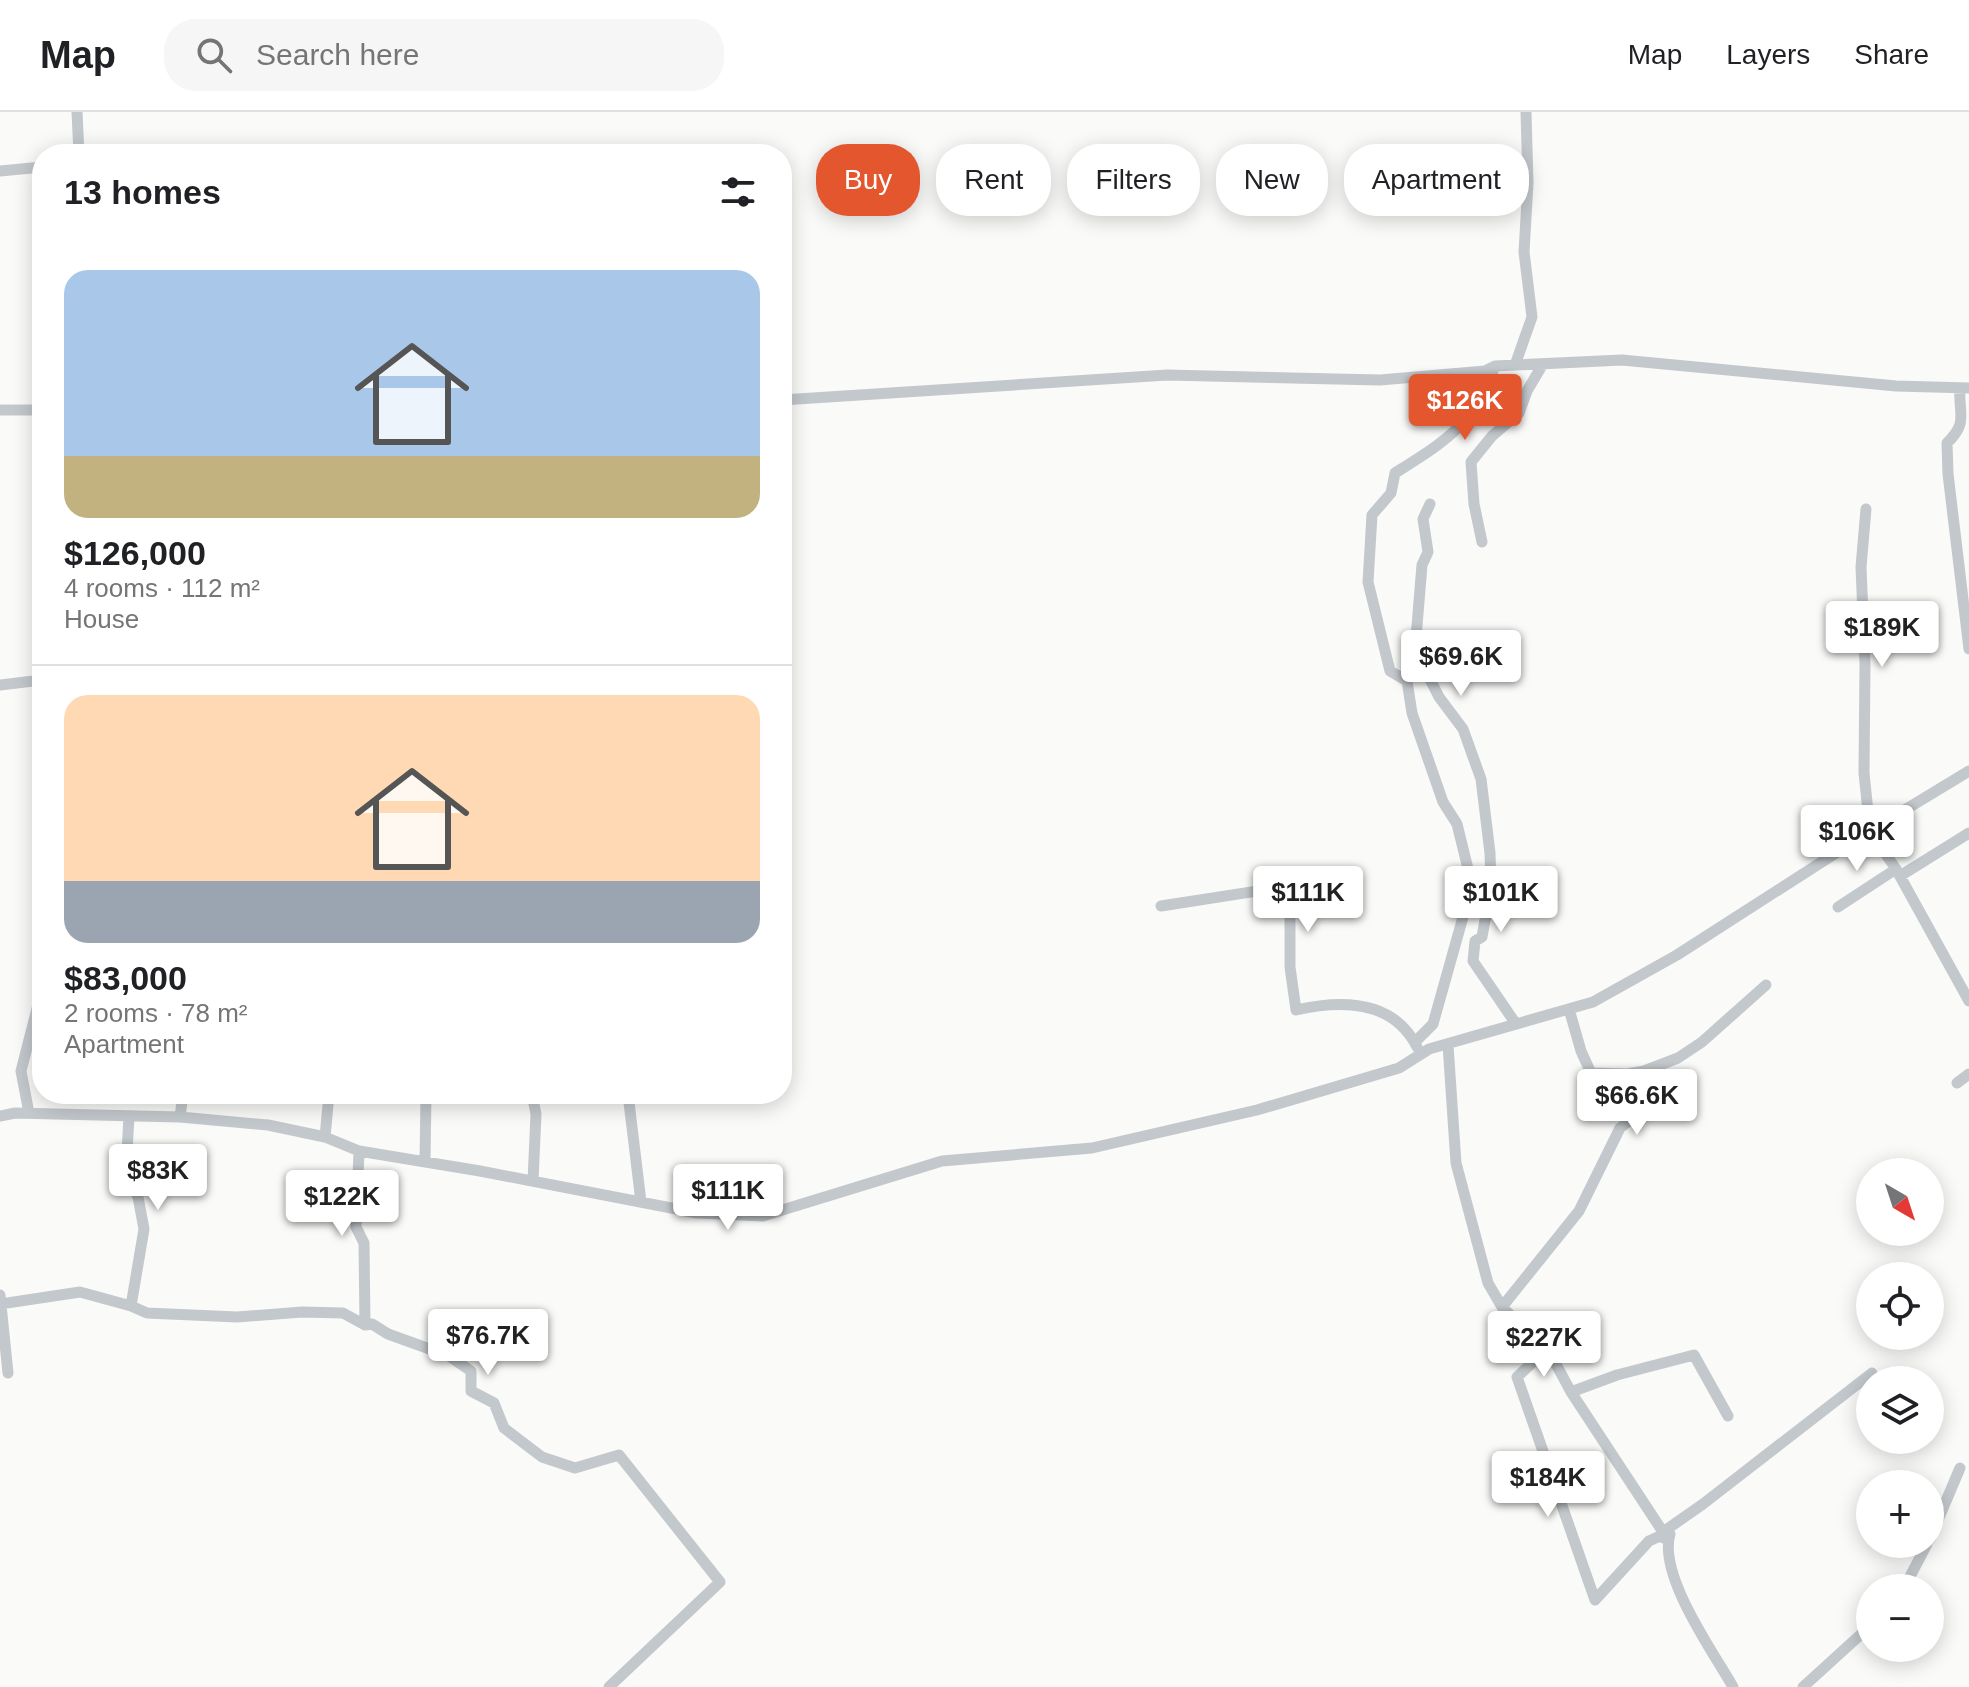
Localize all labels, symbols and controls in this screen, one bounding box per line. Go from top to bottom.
search box [164,19,724,91]
icon: search [192,33,236,77]
text: Map [40,34,116,76]
text: Search here [256,38,419,71]
text: Map [1628,39,1682,70]
text: Layers [1726,39,1810,70]
text: Share [1854,39,1929,70]
chip: Buy [816,144,920,216]
chip: Rent [936,144,1051,216]
chip: Filters [1067,144,1200,216]
chip: New [1216,144,1328,216]
chip: Apartment [1344,144,1529,216]
icon: filters [716,170,760,214]
text: 13 homes [64,173,221,211]
icon: home [340,322,484,466]
pin: $126K [1409,374,1521,442]
text: $126K [1427,385,1503,415]
text: $126,000 [64,534,206,572]
text: 4 rooms · 112 m² [64,573,260,603]
pin: $189K [1826,601,1938,669]
text: House [64,604,139,634]
text: $189K [1844,612,1920,642]
pin: $69.6K [1396,630,1526,698]
text: $69.6K [1419,641,1503,671]
icon: home [340,747,484,891]
pin: $106K [1801,805,1913,873]
text: $106K [1819,816,1895,846]
pin: $111K [1252,866,1364,934]
pin: $101K [1445,866,1557,934]
text: $111K [1271,877,1345,907]
text: $101K [1463,877,1539,907]
text: $83,000 [64,959,187,997]
text: 2 rooms · 78 m² [64,998,248,1028]
text: Apartment [64,1029,184,1059]
pin: $66.6K [1572,1069,1702,1137]
text: $66.6K [1595,1080,1679,1110]
pin: $83K [111,1144,205,1212]
text: $83K [127,1155,189,1185]
north arrow [1856,1158,1944,1246]
map controls [1856,1158,1944,1662]
pin: $111K [672,1164,784,1232]
pin: $122K [286,1170,398,1238]
text: $111K [691,1175,765,1205]
text: $122K [304,1181,380,1211]
button: locate [1856,1262,1944,1350]
pin: $76.7K [423,1309,553,1377]
pin: $227K [1488,1311,1600,1379]
text: $76.7K [446,1320,530,1350]
text: $227K [1506,1322,1582,1352]
button: layers [1856,1366,1944,1454]
pin: $184K [1492,1451,1604,1519]
text: $184K [1510,1462,1586,1492]
button: + [1856,1470,1944,1558]
button: − [1856,1574,1944,1662]

